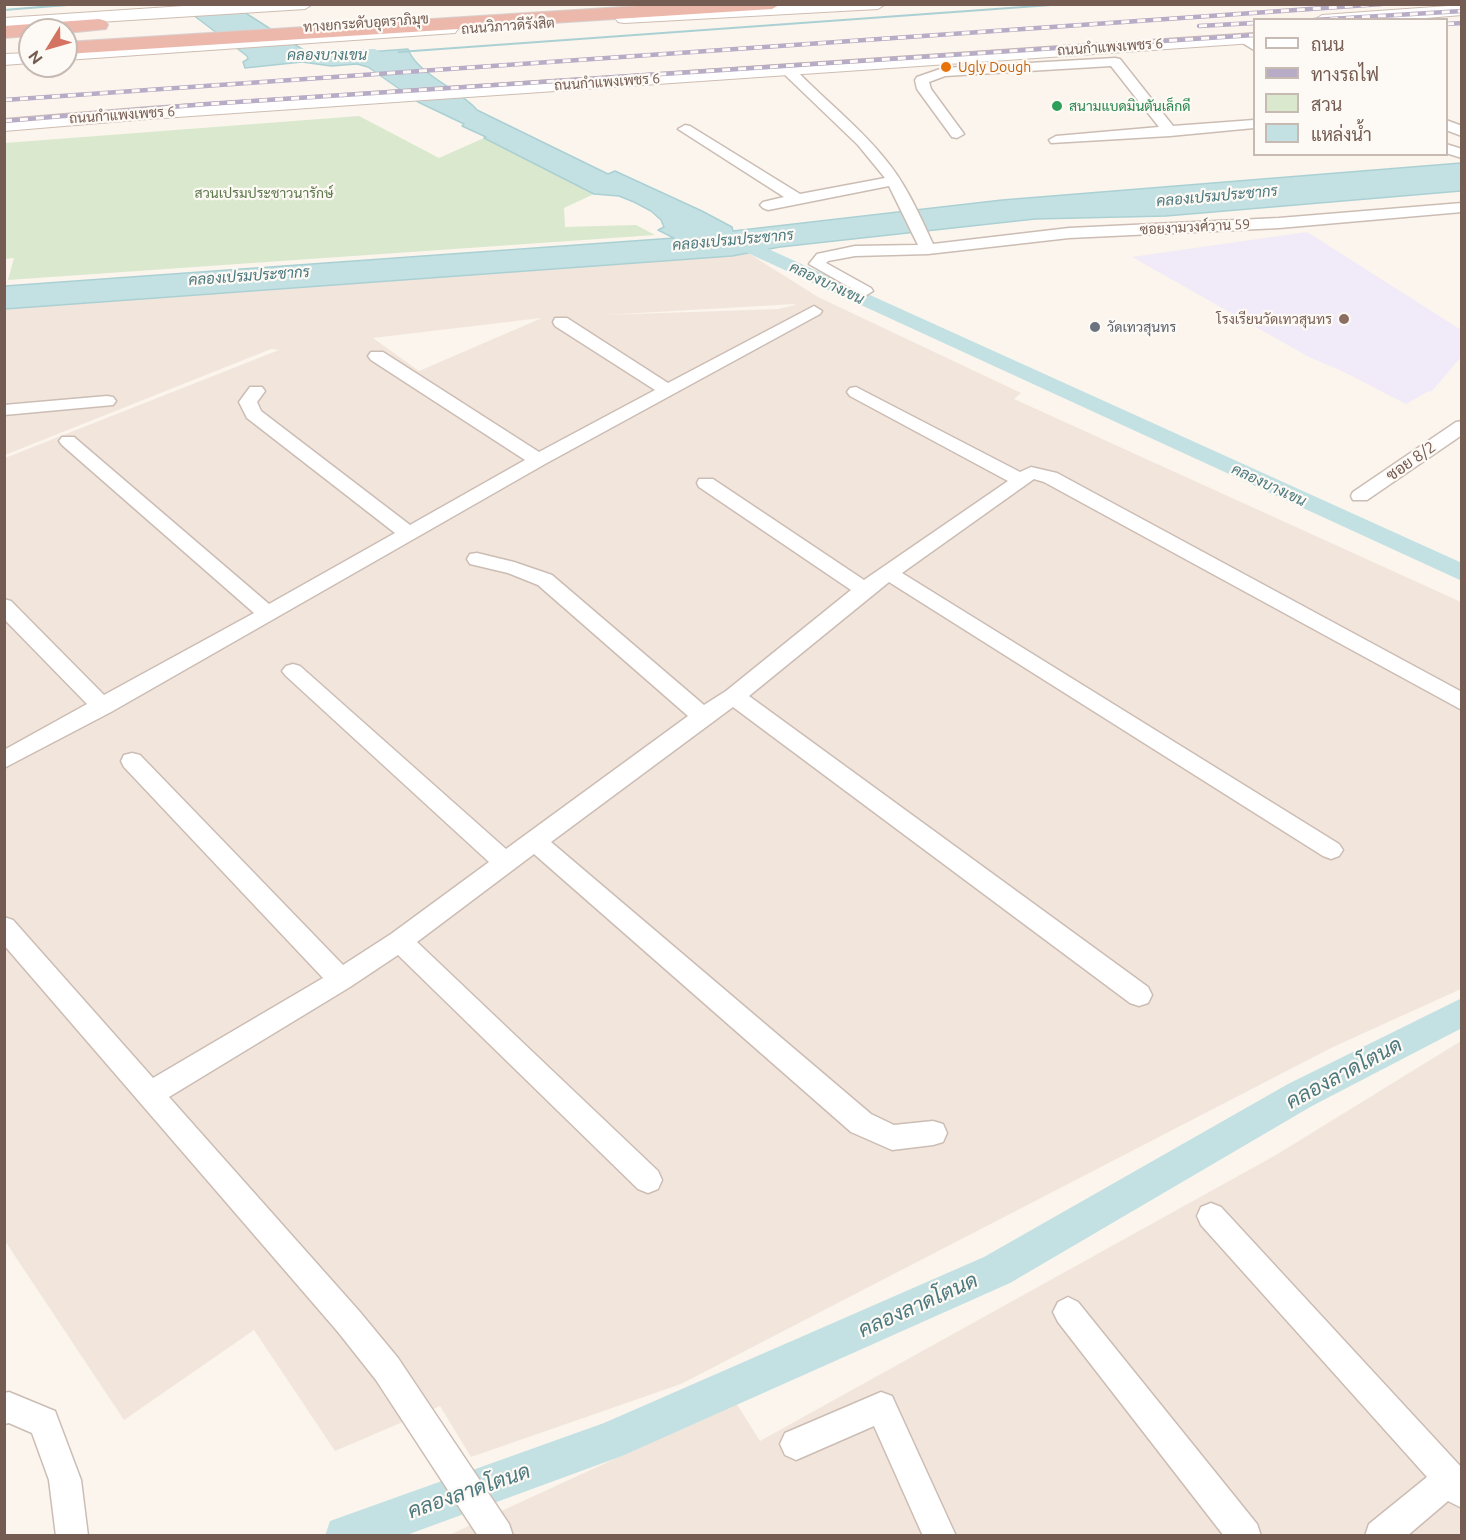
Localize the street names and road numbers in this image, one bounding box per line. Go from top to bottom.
street label: ทางยกระดับอุตราภิมุข [303,10,429,36]
street label: ถนนวิภาวดีรังสิต [461,14,555,38]
street label: ถนนกำแพงเพชร 6 [1056,35,1164,59]
street label: ถนนกำแพงเพชร 6 [553,70,661,94]
street label: ถนนกำแพงเพชร 6 [68,103,176,127]
street label: ซอยงามวงศ์วาน 59 [1139,216,1251,238]
street label: ซอย 8/2 [1383,437,1439,485]

